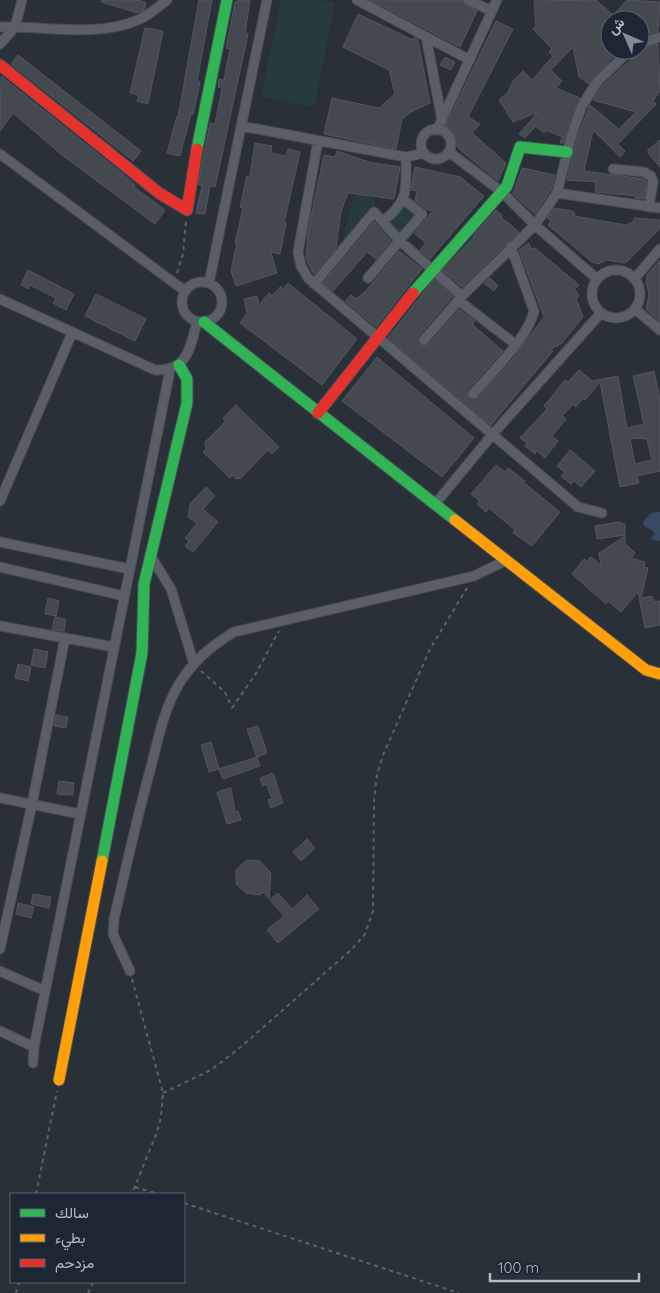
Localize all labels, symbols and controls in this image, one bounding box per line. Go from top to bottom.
north arrow [600,10,650,60]
text: ش [603,13,628,38]
legend [10,1193,185,1283]
text: سالك [55,1203,89,1222]
text: بطيء [55,1228,85,1251]
scale bar [490,1250,639,1282]
text: مزدحم [55,1253,94,1273]
text: 100 m [498,1258,539,1277]

